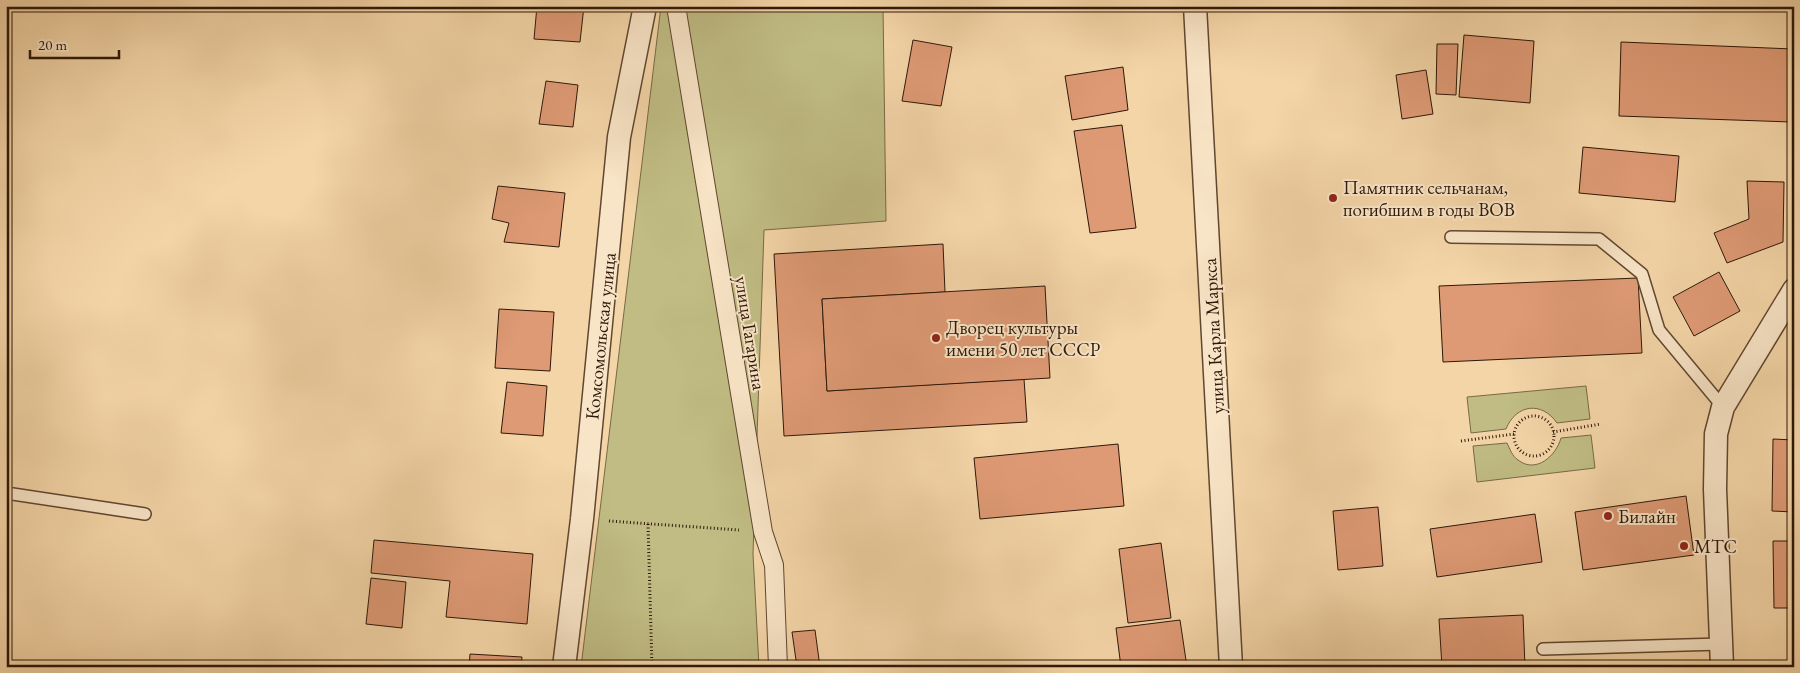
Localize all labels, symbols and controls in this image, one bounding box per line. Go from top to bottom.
scale bar [30,28,119,60]
text: 20 m [38,35,67,54]
place label: Памятник сельчанам, погибшим в годы ВОВ [1343,175,1515,222]
marker: Памятник сельчанам, погибшим в годы ВОВ [1327,192,1339,204]
street label: Комсомольская улица [579,251,622,421]
street label: улица Карла Маркса [1197,257,1230,415]
street label: улица Гагарина [729,274,772,392]
place label: Дворец культуры имени 50 лет СССР [946,315,1101,362]
marker: Дворец культуры имени 50 лет СССР [930,332,942,344]
place label: Билайн [1618,504,1676,529]
marker: Билайн [1602,510,1614,522]
place label: МТС [1694,534,1737,559]
marker: МТС [1678,540,1690,552]

